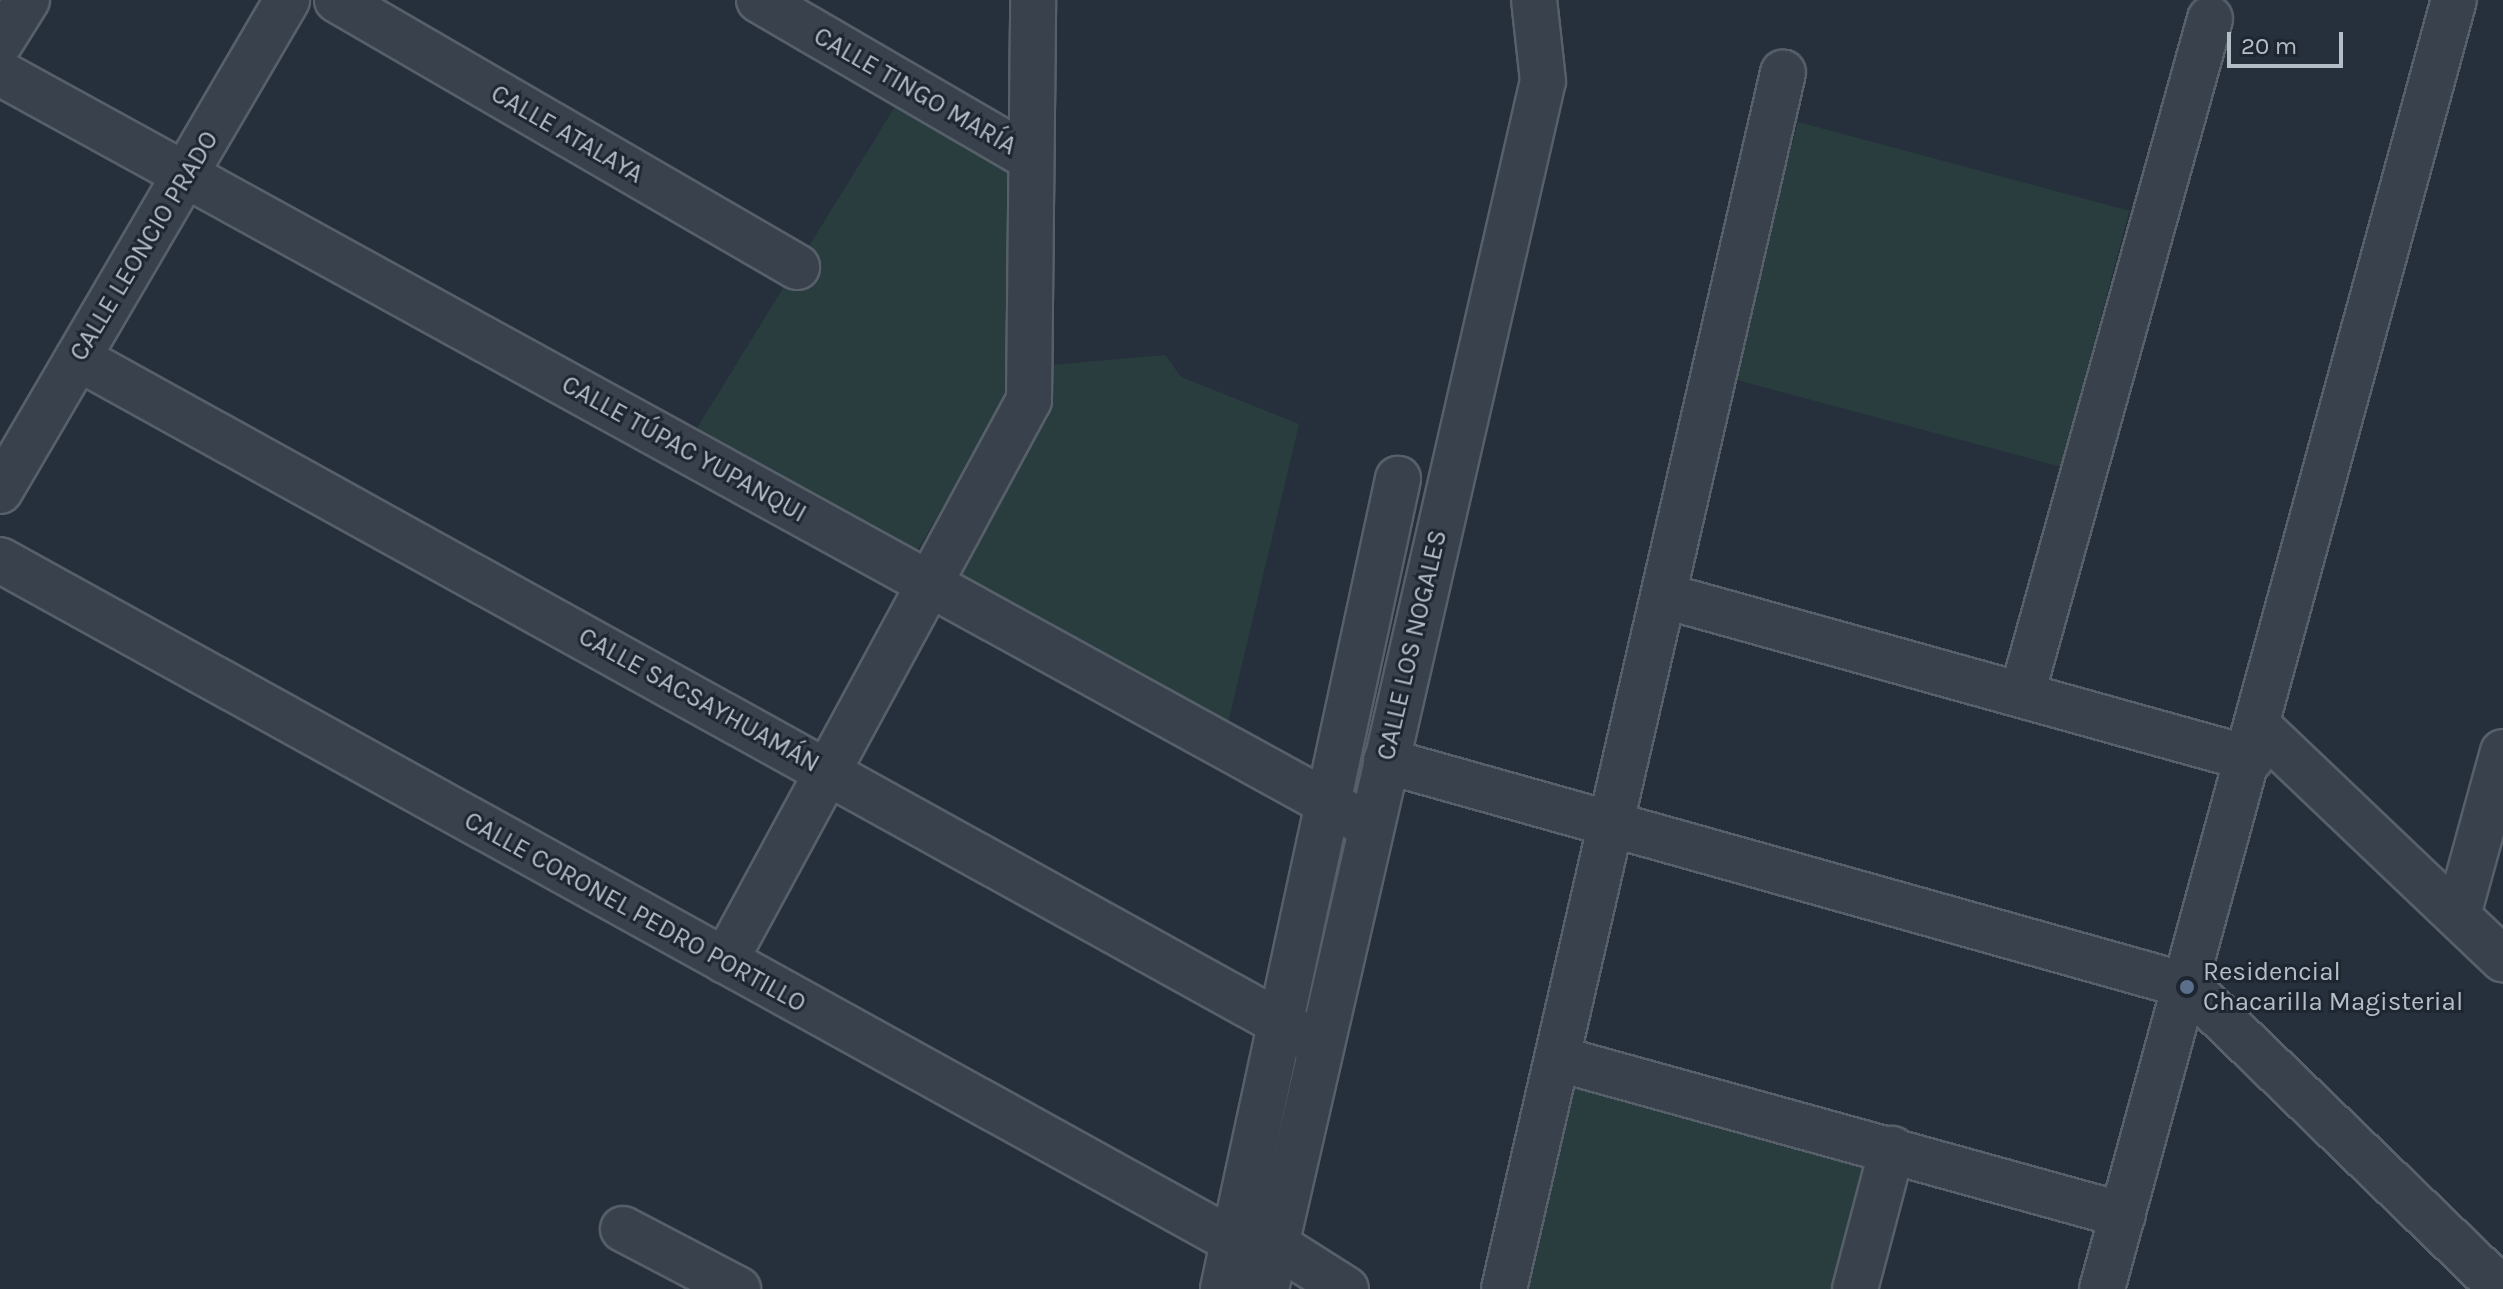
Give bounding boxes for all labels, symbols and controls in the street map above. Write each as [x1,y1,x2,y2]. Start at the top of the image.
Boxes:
scale bar [2231,16,2347,66]
street label: CALLE TINGO MARÍA [808,20,1022,162]
text: 20 m [2241,32,2297,60]
street label: CALLE ATALAYA [485,78,649,190]
street label: CALLE LEONCIO PRADO [63,125,225,367]
street label: CALLE TÚPAC YUPANQUI [556,369,812,529]
street label: CALLE LOS NOGALES [1370,527,1454,763]
street label: CALLE SACSAYHUAMÁN [573,621,825,779]
street label: CALLE CORONEL PEDRO PORTILLO [459,805,811,1019]
place label: Residencial Chacarilla Magisterial [2203,956,2463,1018]
marker: Residencial Chacarilla Magisterial [2178,978,2196,996]

